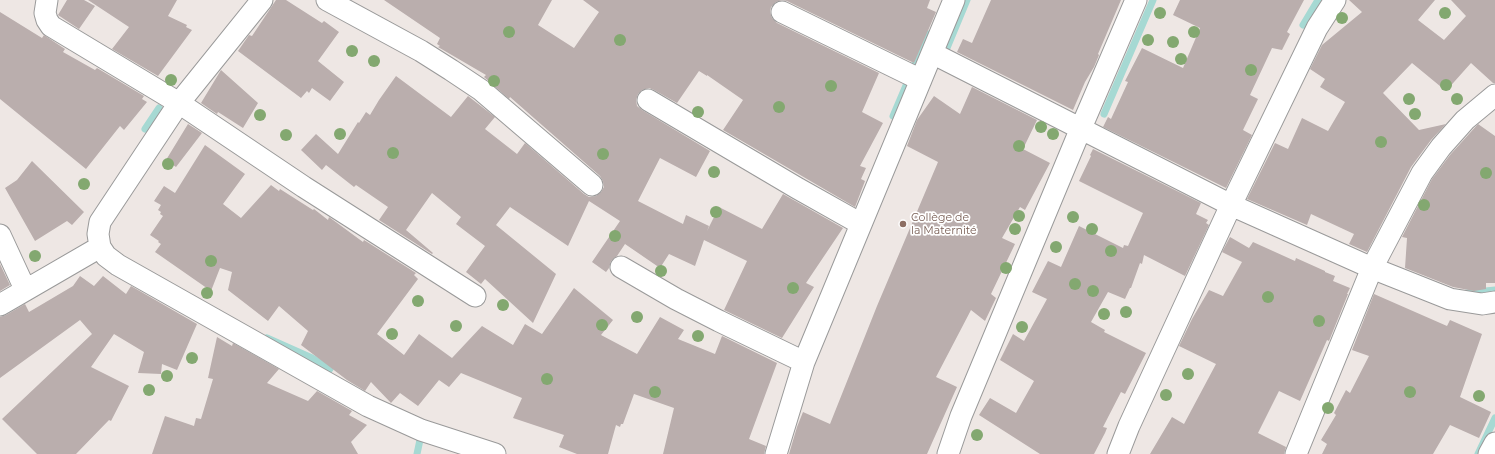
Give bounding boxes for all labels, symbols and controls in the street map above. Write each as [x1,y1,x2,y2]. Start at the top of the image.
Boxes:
place label: Collège de la Maternité [911,211,977,237]
marker: Collège de la Maternité [898,219,908,229]

